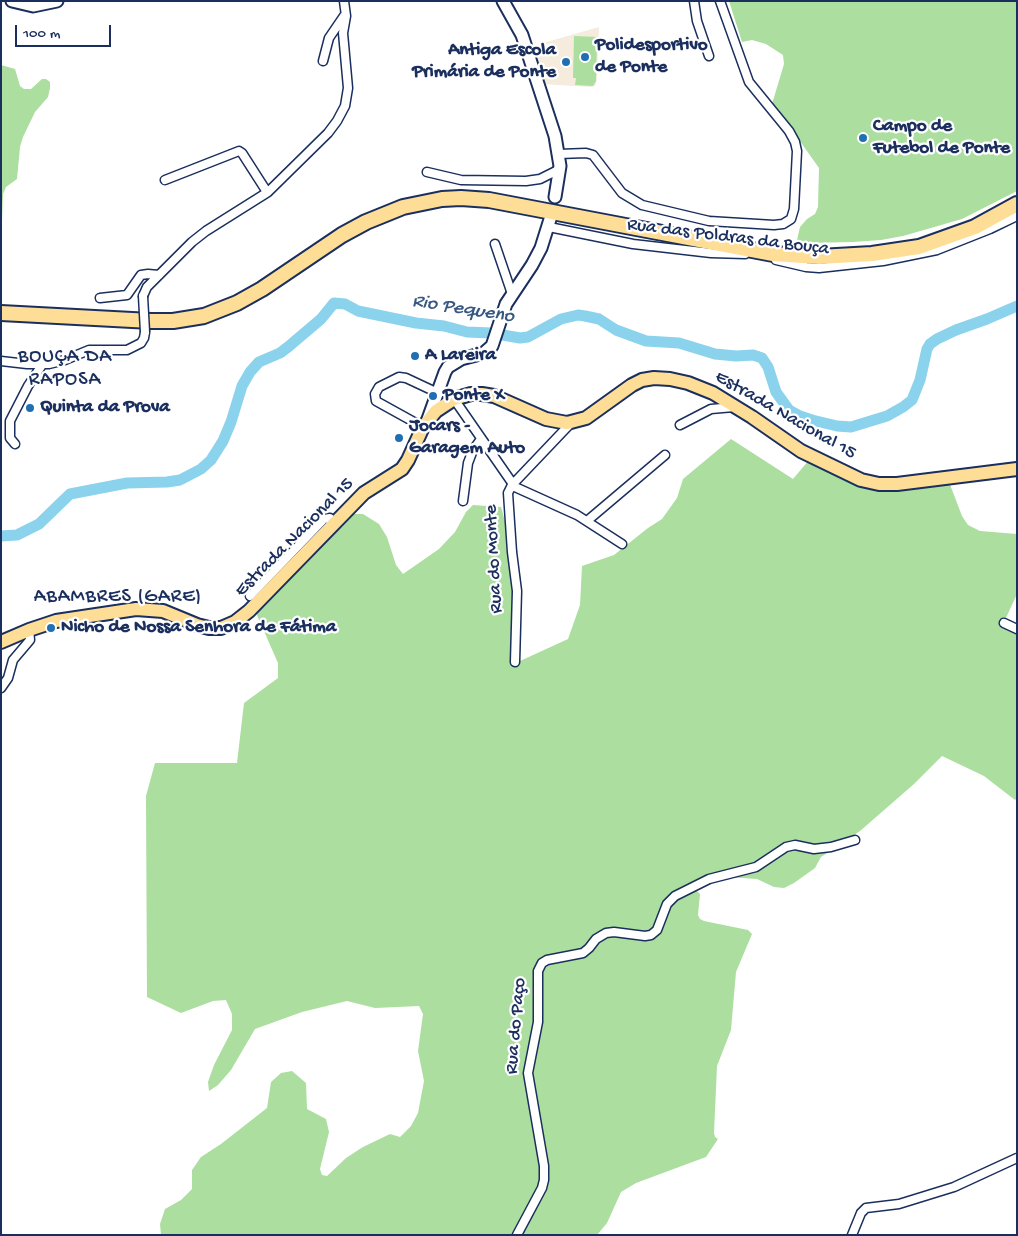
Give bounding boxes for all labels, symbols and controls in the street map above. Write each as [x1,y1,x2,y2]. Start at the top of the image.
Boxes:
scale bar [18,15,114,47]
text: 100 m [23,25,60,43]
place label: Polidesportivo de Ponte [595,35,708,79]
place label: Antiga Escola Primária de Ponte [412,40,556,84]
marker: Polidesportivo de Ponte [579,51,591,63]
marker: Antiga Escola Primária de Ponte [560,56,572,68]
place label: Campo de Futebol de Ponte [873,116,1010,160]
marker: Campo de Futebol de Ponte [857,132,869,144]
street label: Rua das Poldras da Bouça [626,214,830,262]
water label: Rio Pequeno [410,290,516,330]
place label: A Lareira [425,345,496,367]
district label: BOUÇA DA RAPOSA [17,346,113,393]
marker: A Lareira [409,350,421,362]
street label: Estrada Nacional 15 [710,366,860,466]
place label: Ponte X [443,385,504,407]
marker: Ponte X [427,390,439,402]
place label: Quinta da Prova [40,397,170,419]
marker: Quinta da Prova [24,402,36,414]
place label: Jocars - Garagem Auto [409,416,525,460]
marker: Jocars - Garagem Auto [393,432,405,444]
street label: Estrada Nacional 15 [231,474,359,602]
street label: Rua do Monte [481,504,509,614]
district label: ABAMBRES (GARE) [32,586,204,610]
place label: Nicho de Nossa Senhora de Fátima [61,617,336,639]
marker: Nicho de Nossa Senhora de Fátima [45,622,57,634]
street label: Rua do Paço [501,977,533,1075]

